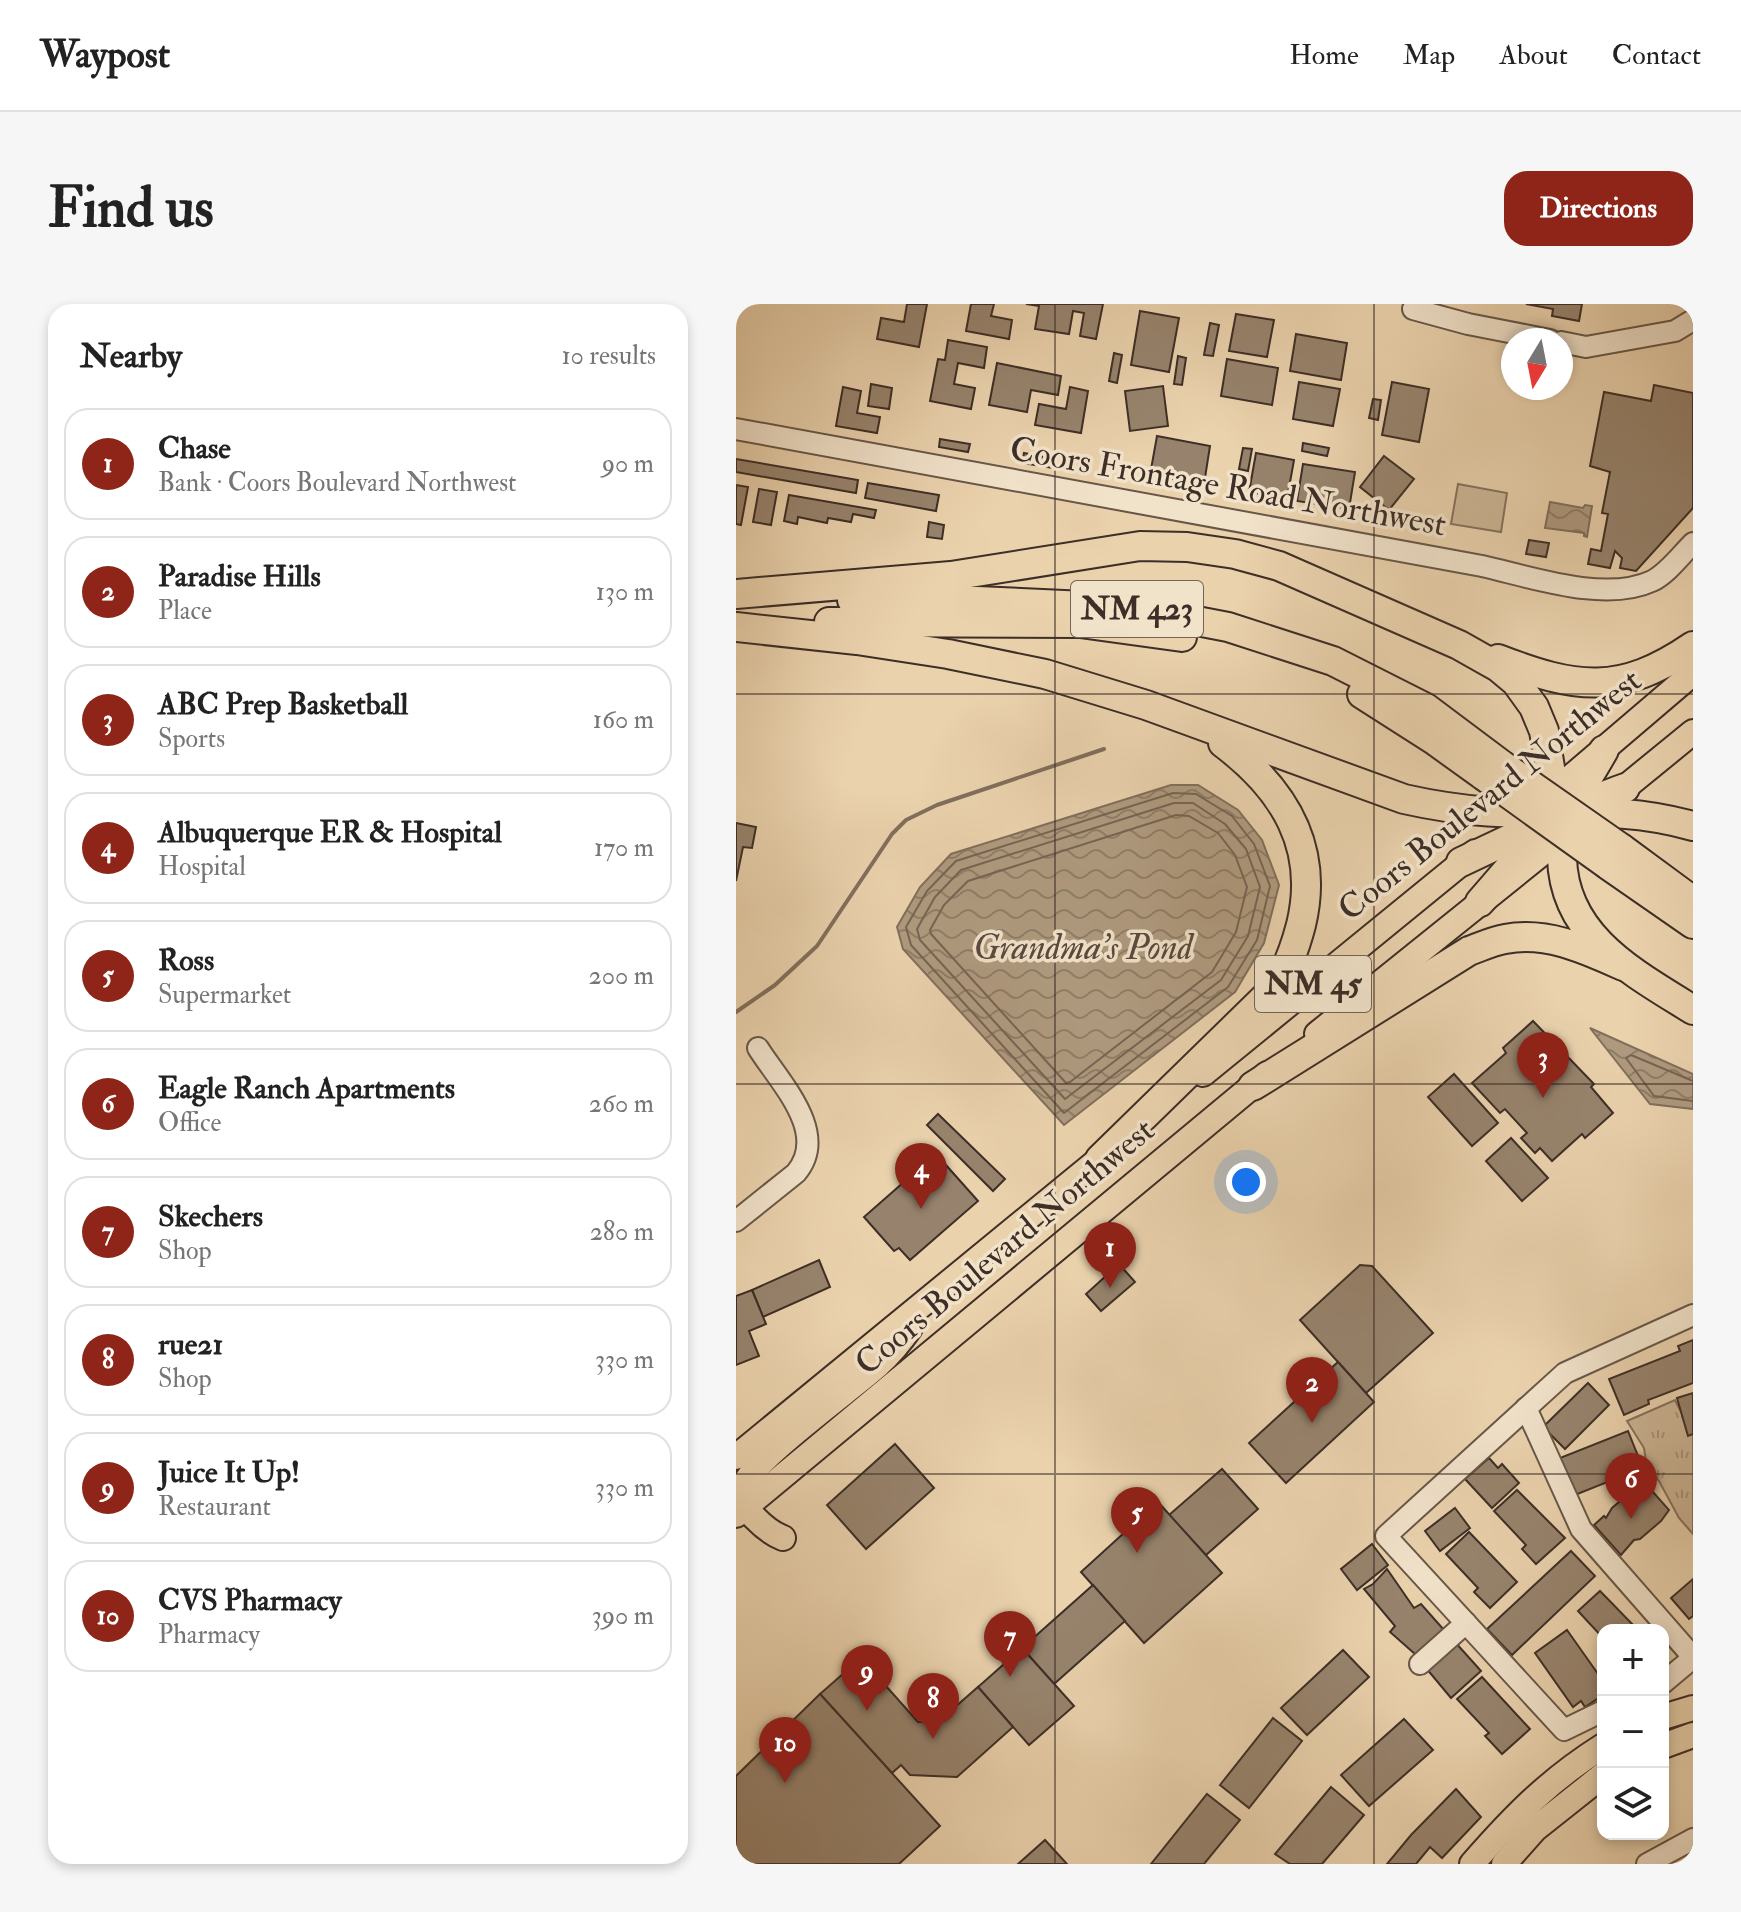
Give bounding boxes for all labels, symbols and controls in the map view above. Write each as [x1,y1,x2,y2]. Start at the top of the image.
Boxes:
text: Waypost [40,31,170,79]
text: Home [1289,38,1359,73]
text: Map [1403,38,1455,73]
text: About [1499,38,1568,73]
text: Contact [1612,38,1701,73]
button: Directions [1504,171,1693,246]
text: Find us [48,173,214,244]
north arrow [1501,328,1573,400]
text: Nearby [80,335,182,378]
text: 10 results [561,340,656,372]
street label: Coors Frontage Road Northwest [1007,427,1449,547]
text: Chase [158,430,231,467]
text: 1 [103,448,113,480]
text: 90 m [602,448,654,480]
text: Bank · Coors Boulevard Northwest [158,467,517,499]
text: Paradise Hills [158,558,321,595]
text: 2 [101,576,115,608]
text: 130 m [596,576,654,608]
road number: NM 423 [1071,581,1203,637]
text: Place [158,595,212,627]
street label: Coors Boulevard Northwest [1330,659,1650,931]
text: ABC Prep Basketball [158,686,408,723]
text: 3 [103,704,113,736]
text: 160 m [593,704,654,736]
text: Sports [158,723,225,755]
text: Albuquerque ER & Hospital [158,814,502,851]
text: 4 [101,832,115,864]
text: 170 m [594,832,654,864]
text: Hospital [158,851,246,883]
water label: Grandma's Pond [973,925,1195,970]
text: Ross [158,942,214,979]
road number: NM 45 [1255,956,1371,1012]
text: 5 [102,960,114,992]
text: 200 m [589,960,654,992]
text: Supermarket [158,979,291,1011]
pin: 3 [1517,1032,1569,1098]
text: Eagle Ranch Apartments [158,1070,455,1107]
text: 6 [101,1088,115,1120]
text: 260 m [589,1088,654,1120]
text: Office [158,1107,221,1139]
street label: Coors Boulevard Northwest [846,1109,1164,1385]
pin: 4 [895,1143,947,1209]
your location [1226,1162,1266,1202]
text: Skechers [158,1198,263,1235]
text: 7 [102,1216,114,1248]
text: 280 m [590,1216,654,1248]
pin: 1 [1084,1222,1136,1288]
text: Shop [158,1235,212,1267]
text: rue21 [158,1326,223,1363]
text: 8 [102,1344,114,1376]
text: 330 m [595,1344,654,1376]
pin: 2 [1286,1357,1338,1423]
text: Shop [158,1363,212,1395]
pin: 6 [1605,1453,1657,1519]
text: Juice It Up! [158,1454,300,1491]
text: 9 [101,1472,115,1504]
text: 330 m [595,1472,654,1504]
pin: 5 [1111,1487,1163,1553]
text: Restaurant [158,1491,271,1523]
text: CVS Pharmacy [158,1582,342,1619]
text: 10 [97,1600,119,1632]
text: 390 m [592,1600,654,1632]
pin: 7 [984,1611,1036,1677]
text: Pharmacy [158,1619,260,1651]
map controls [1597,1624,1669,1840]
button: + [1597,1624,1669,1696]
pin: 9 [841,1645,893,1711]
pin: 8 [907,1673,959,1739]
button: − [1597,1696,1669,1768]
pin: 10 [759,1717,811,1783]
button: layers [1597,1768,1669,1840]

